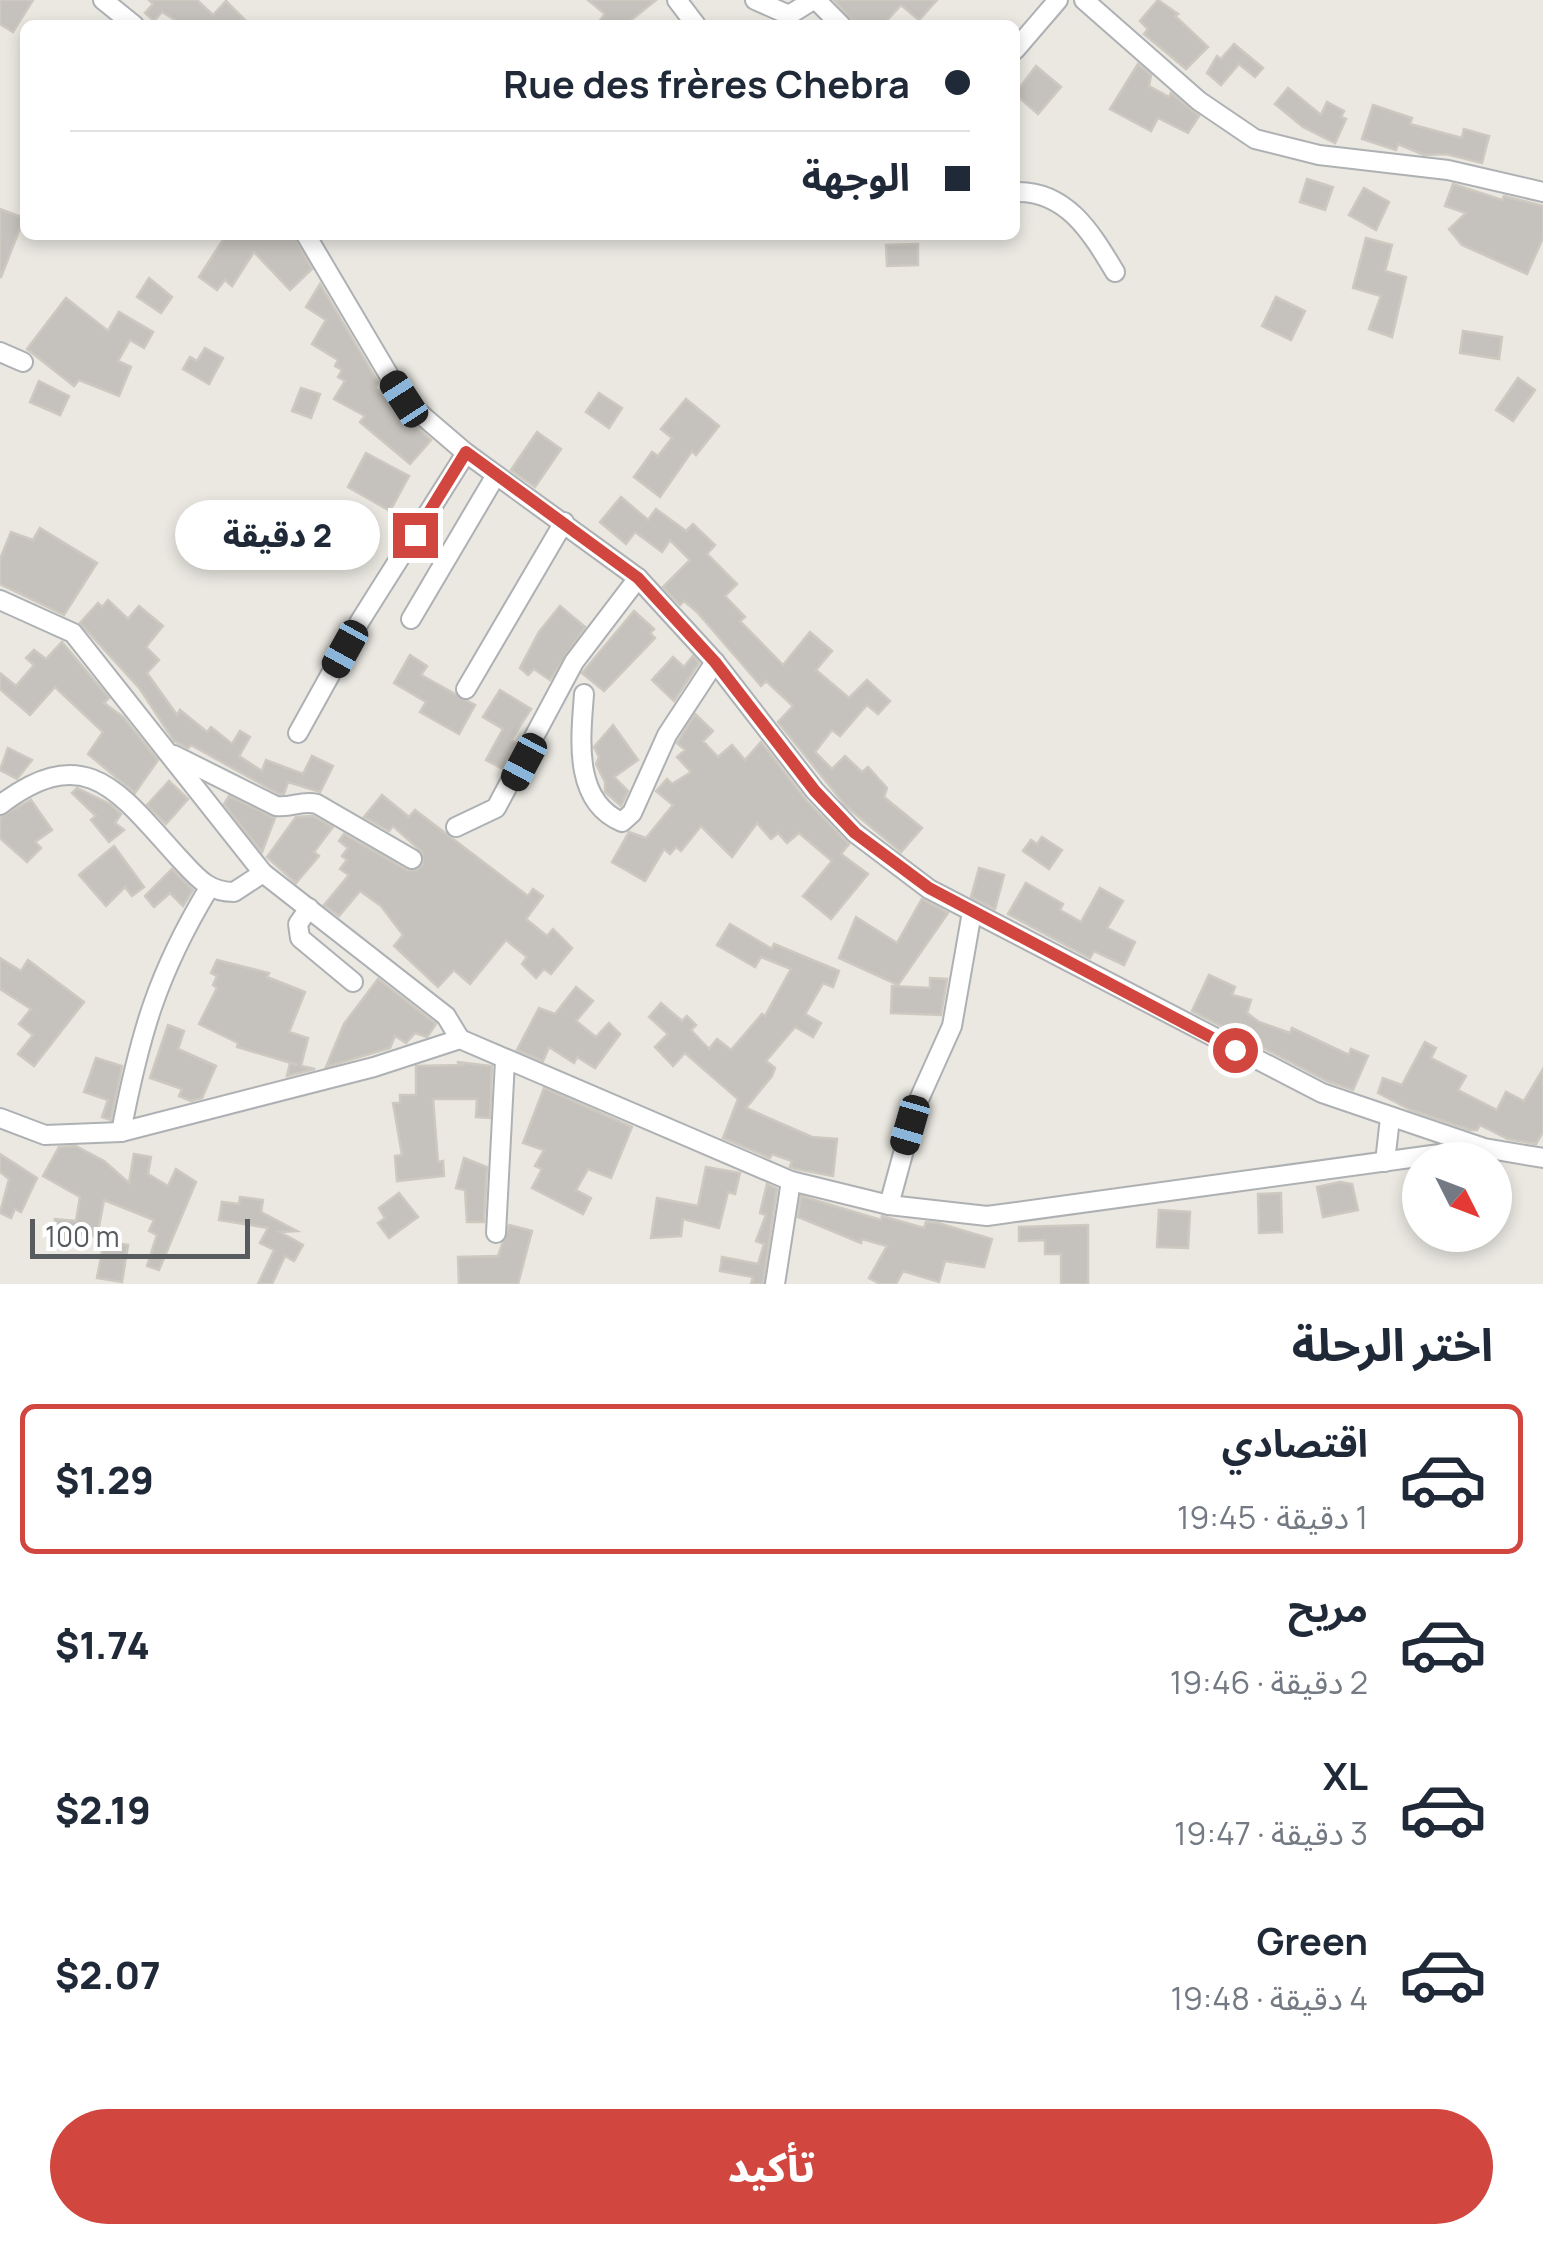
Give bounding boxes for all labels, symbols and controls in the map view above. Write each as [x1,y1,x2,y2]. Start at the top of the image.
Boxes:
text: Rue des frères Chebra [503,57,910,109]
text: الوجهة [802,150,910,202]
car [375,366,433,432]
callout: 2 دقيقة [175,500,380,570]
text: 2 دقيقة [223,513,332,557]
route end [393,513,438,558]
car [317,615,373,683]
car [497,728,551,796]
route start [1213,1028,1258,1073]
car [887,1092,933,1158]
north arrow [1402,1142,1512,1252]
map controls [1402,1142,1512,1252]
scale bar [30,1214,250,1258]
text: 100 m [45,1217,119,1255]
text: اختر الرحلة [1292,1313,1493,1375]
text: اقتصادي [1222,1416,1368,1468]
icon: car [1398,1434,1488,1524]
text: $1.29 [55,1453,154,1505]
text: 1 دقيقة · 19:45 [1177,1495,1368,1539]
text: مريح [1288,1581,1368,1633]
icon: car [1398,1599,1488,1689]
text: $1.74 [55,1618,150,1670]
text: 2 دقيقة · 19:46 [1170,1660,1368,1704]
text: XL [1323,1749,1368,1801]
icon: car [1398,1764,1488,1854]
text: $2.19 [55,1783,151,1835]
text: 3 دقيقة · 19:47 [1174,1811,1368,1855]
text: Green [1256,1914,1368,1966]
icon: car [1398,1929,1488,2019]
text: $2.07 [55,1948,161,2000]
text: 4 دقيقة · 19:48 [1170,1976,1368,2020]
button: تأكيد [50,2109,1493,2224]

